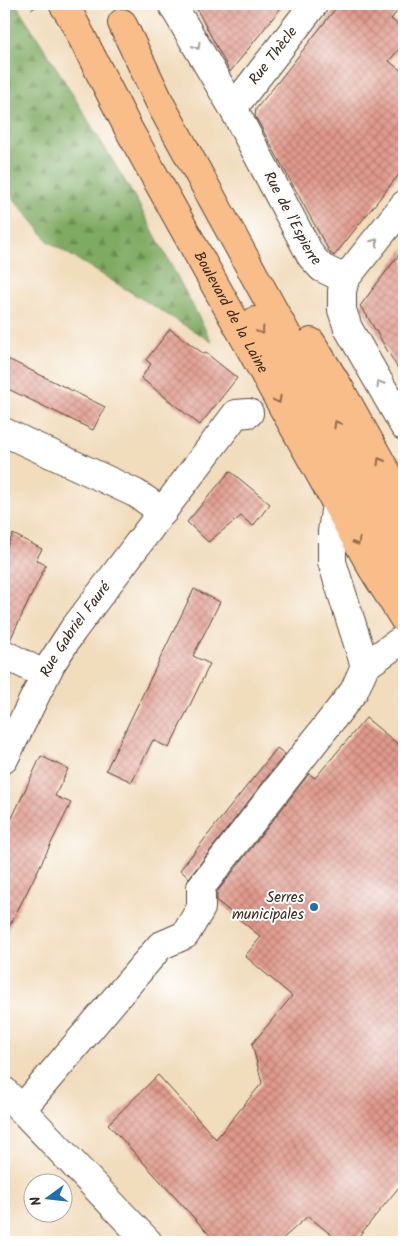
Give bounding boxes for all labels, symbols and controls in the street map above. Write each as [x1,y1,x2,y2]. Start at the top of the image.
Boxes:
street label: Rue Thècle [243,21,304,90]
one-way arrow [190,40,200,49]
street label: Rue de l'Espierre [257,167,327,272]
one-way arrow [369,239,377,248]
street label: Boulevard de la Laine [187,247,274,378]
one-way arrow [255,326,265,335]
one-way arrow [376,380,386,389]
one-way arrow [272,394,282,403]
one-way arrow [333,420,343,429]
one-way arrow [376,457,386,466]
one-way arrow [351,536,361,545]
street label: Rue Gabriel Fauré [34,576,118,682]
place label: Serres municipales [232,886,305,927]
marker: Serres municipales [308,901,320,913]
north arrow [22,1174,72,1224]
text: N [25,1194,48,1208]

